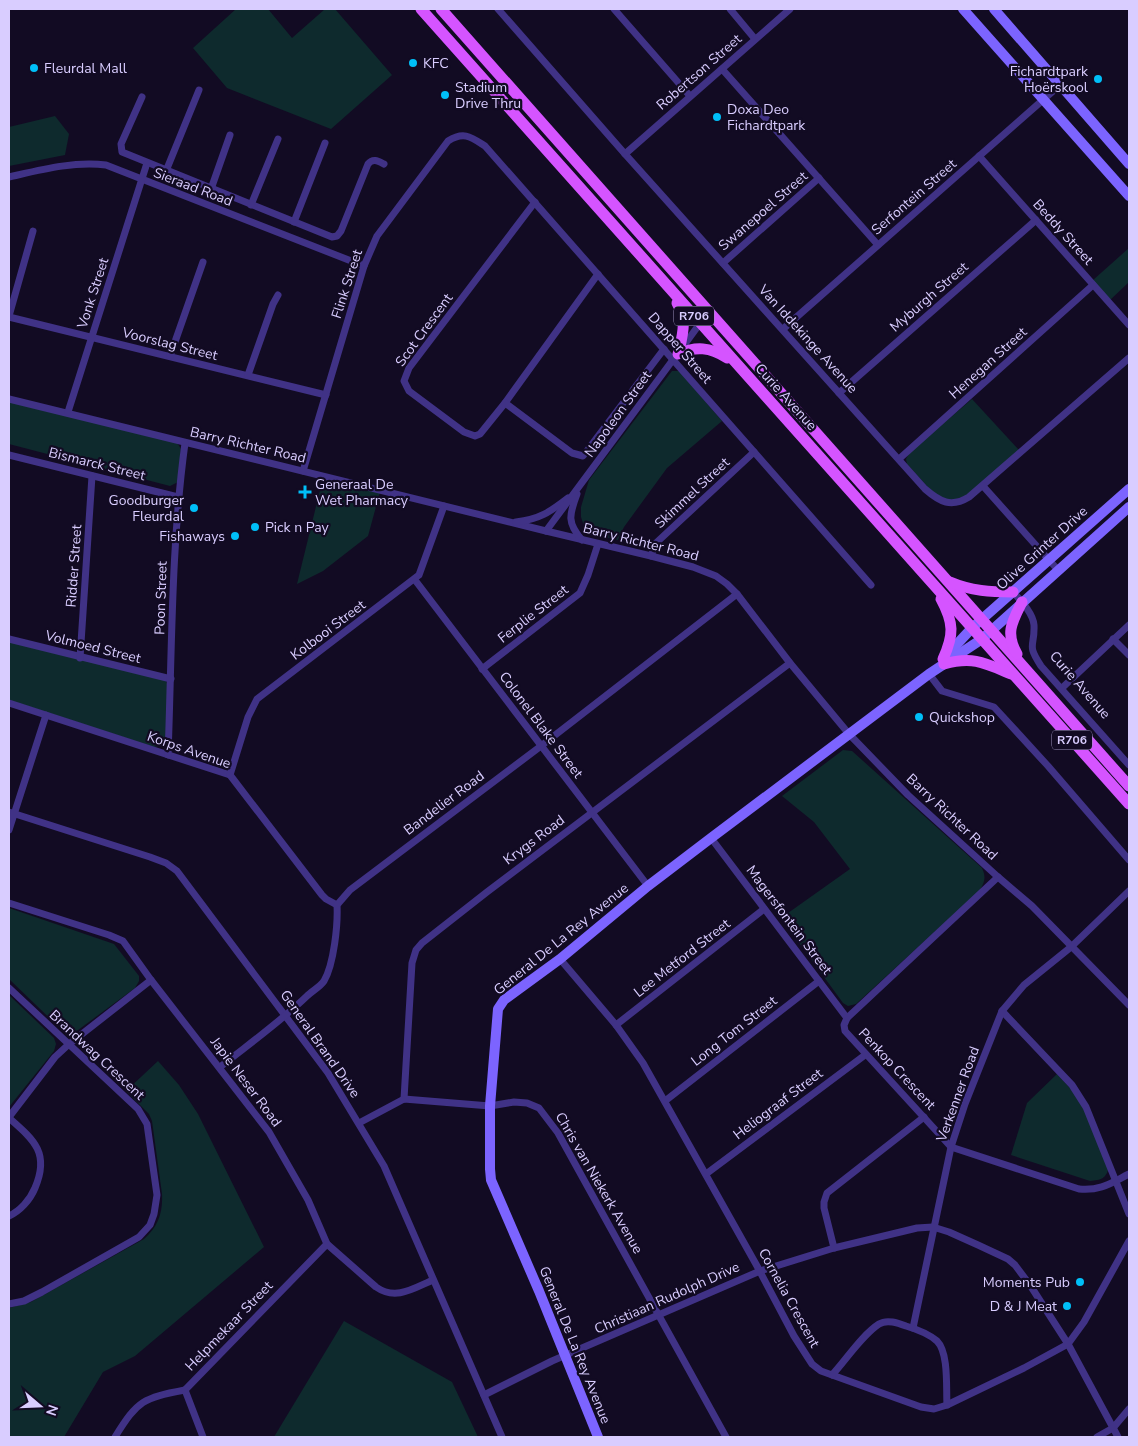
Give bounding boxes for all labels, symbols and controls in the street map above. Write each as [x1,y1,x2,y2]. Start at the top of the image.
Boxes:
street label: Robertson Street [652,30,746,114]
place label: KFC [423,54,449,73]
marker: KFC [407,57,419,69]
place label: Fleurdal Mall [44,59,128,78]
marker: Fleurdal Mall [28,62,40,74]
place label: Fichardtpark Hoërskool [1010,62,1089,97]
marker: Fichardtpark Hoërskool [1092,73,1104,85]
place label: Stadium Drive Thru [455,78,521,113]
marker: Stadium Drive Thru [439,89,451,101]
place label: Doxa Deo Fichardtpark [727,100,806,135]
marker: Doxa Deo Fichardtpark [711,111,723,123]
street label: Serfontein Street [867,155,961,239]
street label: Sieraad Road [151,163,235,211]
street label: Swanepoel Street [714,167,812,255]
street label: Beddy Street [1028,195,1098,269]
street label: Flink Street [327,247,367,321]
street label: Vonk Street [72,255,113,332]
street label: Myburgh Street [886,258,972,336]
street label: Van Iddekinge Avenue [753,280,862,397]
street label: Scot Crescent [391,289,457,371]
road number: R706 [674,306,714,326]
street label: Dapper Street [644,308,716,388]
street label: Voorslag Street [119,323,220,365]
street label: Henegan Street [945,323,1031,403]
street label: Curie Avenue [751,359,821,435]
street label: Napoleon Street [580,367,656,461]
street label: Barry Richter Road [188,422,308,468]
street label: Bismarck Street [47,443,147,485]
street label: Skimmel Street [650,453,734,533]
place label: Generaal De Wet Pharmacy [315,475,409,510]
marker: Generaal De Wet Pharmacy [299,486,311,498]
place label: Goodburger Fleurdal [109,491,185,526]
marker: Goodburger Fleurdal [188,502,200,514]
street label: Olive Grinter Drive [992,502,1092,594]
place label: Pick n Pay [265,518,330,537]
street label: Barry Richter Road [581,518,701,566]
marker: Pick n Pay [249,521,261,533]
street label: Ridder Street [62,524,86,608]
place label: Fishaways [159,527,225,546]
marker: Fishaways [229,530,241,542]
street label: Poon Street [150,561,172,635]
street label: Ferplie Street [494,580,572,648]
street label: Kolbooi Street [287,595,369,664]
street label: Volmoed Street [42,626,143,668]
street label: Curie Avenue [1045,647,1115,723]
street label: Colonel Blake Street [495,668,587,782]
place label: Quickshop [929,708,995,727]
marker: Quickshop [913,711,925,723]
street label: Korps Avenue [145,727,233,773]
road number: R706 [1052,730,1092,750]
street label: Bandelier Road [400,766,488,840]
street label: Barry Richter Road [902,770,1002,864]
street label: Krygs Road [499,811,569,869]
street label: Magersfontein Street [742,861,836,979]
street label: General De La Rey Avenue [490,879,632,999]
street label: Lee Metford Street [630,914,734,1002]
street label: General Brand Drive [276,986,364,1102]
street label: Long Tom Street [687,991,781,1071]
street label: Brandwag Crescent [45,1006,149,1104]
street label: Penkop Crescent [854,1024,940,1114]
street label: Japie Neser Road [205,1033,286,1131]
street label: Verkenner Road [932,1044,984,1145]
street label: Heliograaf Street [729,1064,827,1144]
street label: Chris van Niekerk Avenue [551,1109,647,1257]
street label: Cornelia Crescent [754,1245,824,1351]
street label: Christiaan Rudolph Drive [591,1257,743,1339]
street label: General De La Rey Avenue [535,1263,615,1427]
place label: Moments Pub [983,1273,1070,1292]
marker: Moments Pub [1074,1276,1086,1288]
street label: Helpmekaar Street [181,1277,277,1375]
place label: D & J Meat [990,1297,1057,1316]
marker: D & J Meat [1061,1300,1073,1312]
north arrow [15,1381,65,1431]
text: N [41,1402,63,1418]

